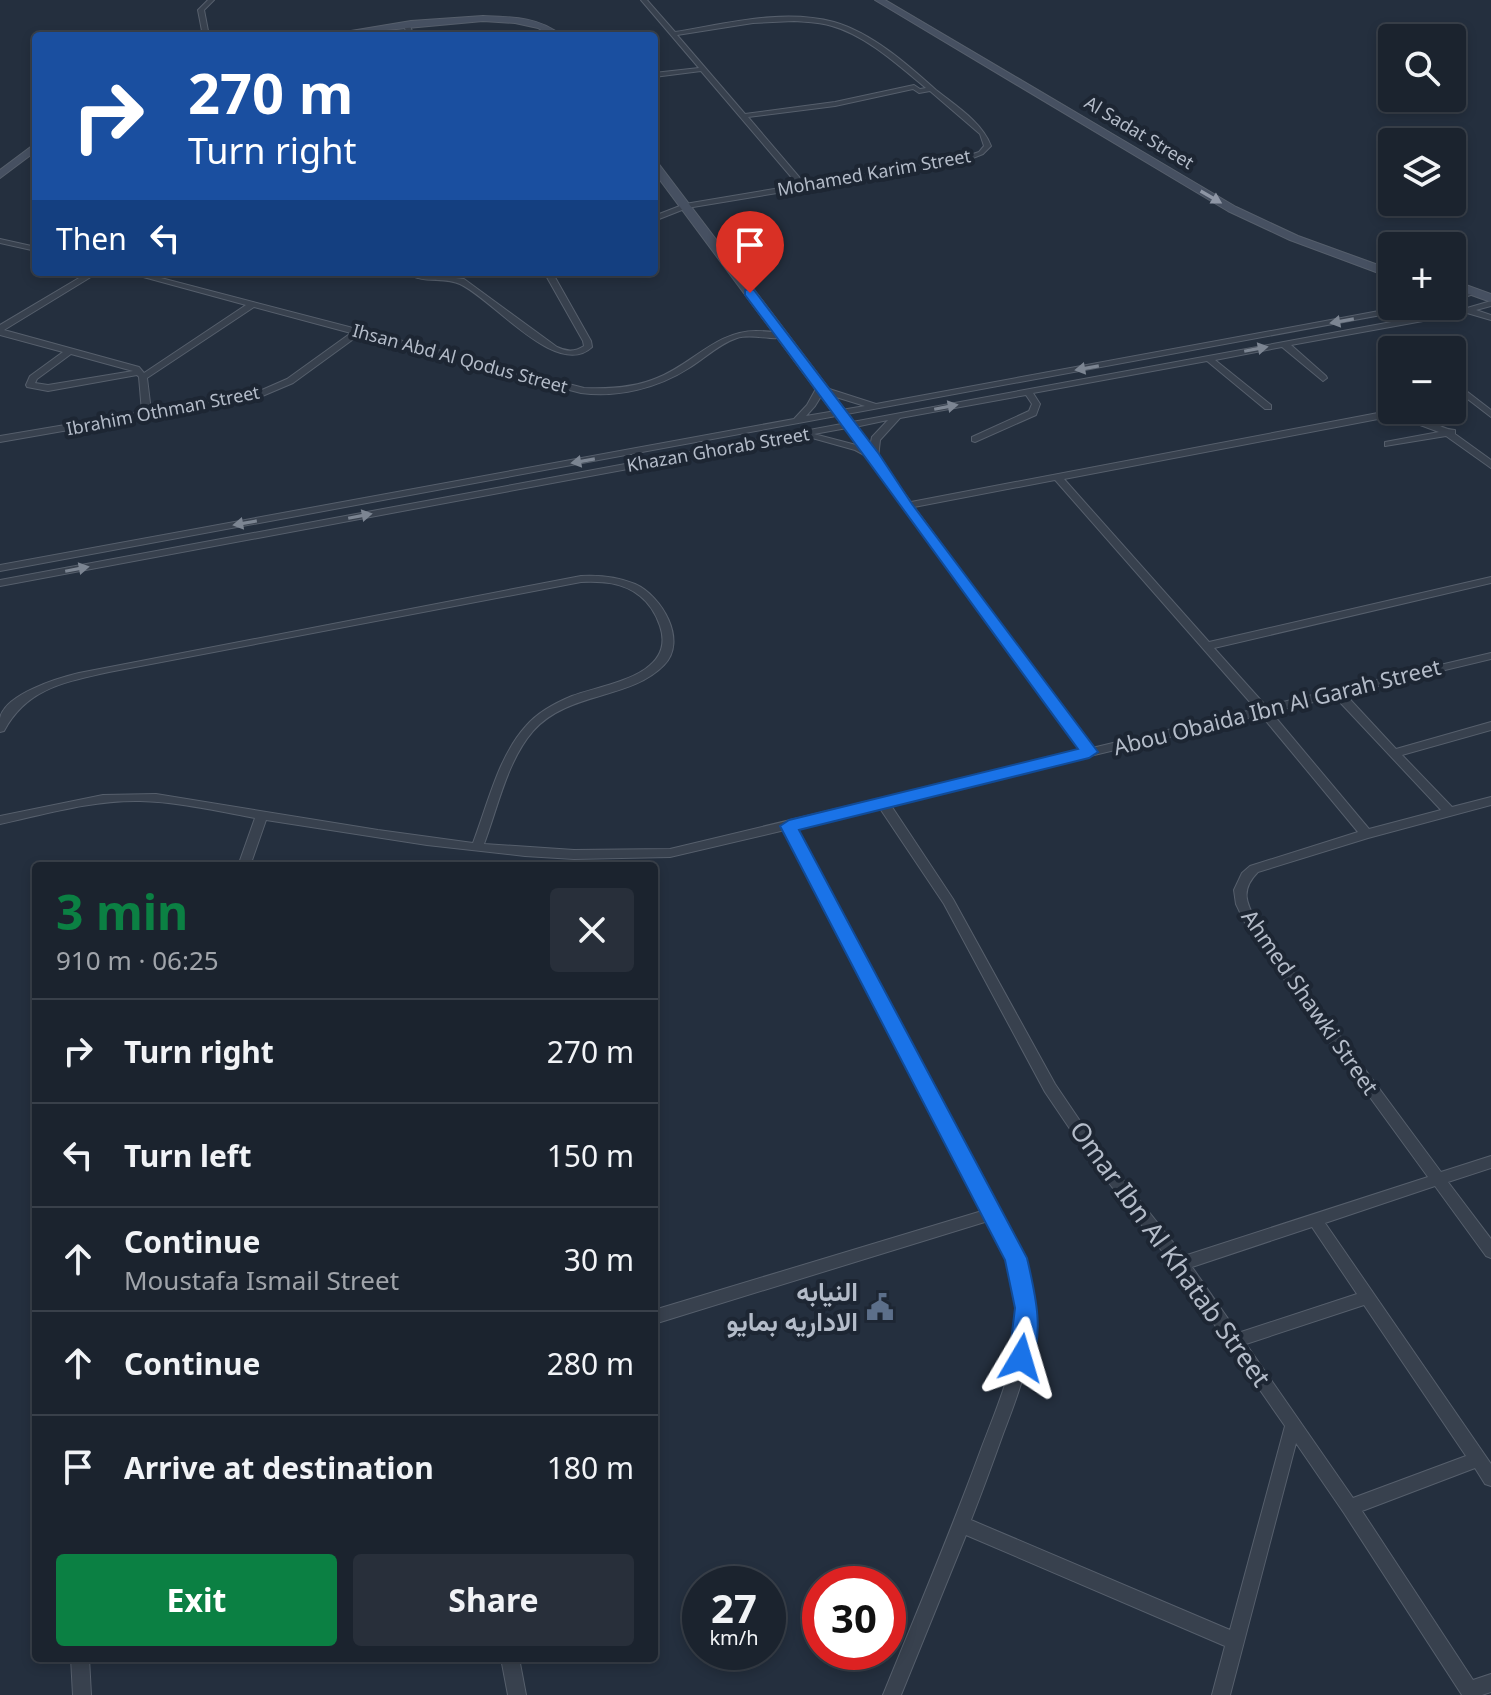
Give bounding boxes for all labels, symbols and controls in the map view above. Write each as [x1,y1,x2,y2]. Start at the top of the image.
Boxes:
map controls [1378,24,1466,424]
button: search [1378,24,1466,112]
text: 270 m [188,54,353,130]
icon: right [56,64,160,168]
street label: Al Sadat Street [1080,90,1199,174]
text: Turn right [188,126,356,175]
button: layers [1378,128,1466,216]
street label: Mohamed Karim Street [775,143,973,201]
one-way arrow [1200,190,1222,204]
pin [716,211,784,293]
icon: left [143,216,187,260]
text: Then [56,218,127,259]
icon: arrive [728,223,772,267]
button: + [1378,232,1466,320]
one-way arrow [1330,316,1355,328]
street label: Ihsan Abd Al Qodus Street [350,318,571,398]
button: − [1378,336,1466,424]
one-way arrow [1244,343,1269,355]
one-way arrow [1074,363,1099,375]
street label: Ibrahim Othman Street [64,379,262,441]
one-way arrow [933,401,958,413]
street label: Khazan Ghorab Street [625,421,812,477]
one-way arrow [570,455,595,468]
one-way arrow [348,510,373,522]
one-way arrow [232,517,257,530]
one-way arrow [64,563,89,575]
street label: Abou Obaida Ibn Al Garah Street [1110,651,1444,761]
text: 3 min [56,879,188,944]
button: close [550,888,634,972]
street label: Ahmed Shawki Street [1236,903,1386,1100]
text: 910 m · 06:25 [56,942,219,978]
icon: right [56,1029,100,1073]
text: Turn right [124,1031,274,1072]
text: 270 m [547,1031,634,1072]
street label: Omar Ibn Al Khatab Street [1062,1113,1280,1394]
icon: left [56,1133,100,1177]
text: Turn left [124,1135,252,1176]
text: 150 m [547,1135,634,1176]
text: Continue [124,1221,260,1262]
icon: ahead [56,1237,100,1281]
text: 30 m [564,1239,634,1280]
text: Moustafa Ismail Street [124,1262,399,1298]
place label: النيابه الاداريه بمايو [726,1273,858,1339]
public building icon: النيابه الاداريه بمايو [865,1292,895,1322]
position arrow [979,1316,1063,1400]
icon: ahead [56,1341,100,1385]
text: Continue [124,1343,260,1384]
text: 280 m [547,1343,634,1384]
icon: arrive [56,1445,100,1489]
text: Arrive at destination [124,1447,434,1488]
text: 180 m [547,1447,634,1488]
button: Exit [56,1554,337,1646]
button: Share [353,1554,634,1646]
speed limit sign: 30 [802,1566,906,1670]
text: 27 [711,1580,757,1635]
text: km/h [709,1624,759,1651]

